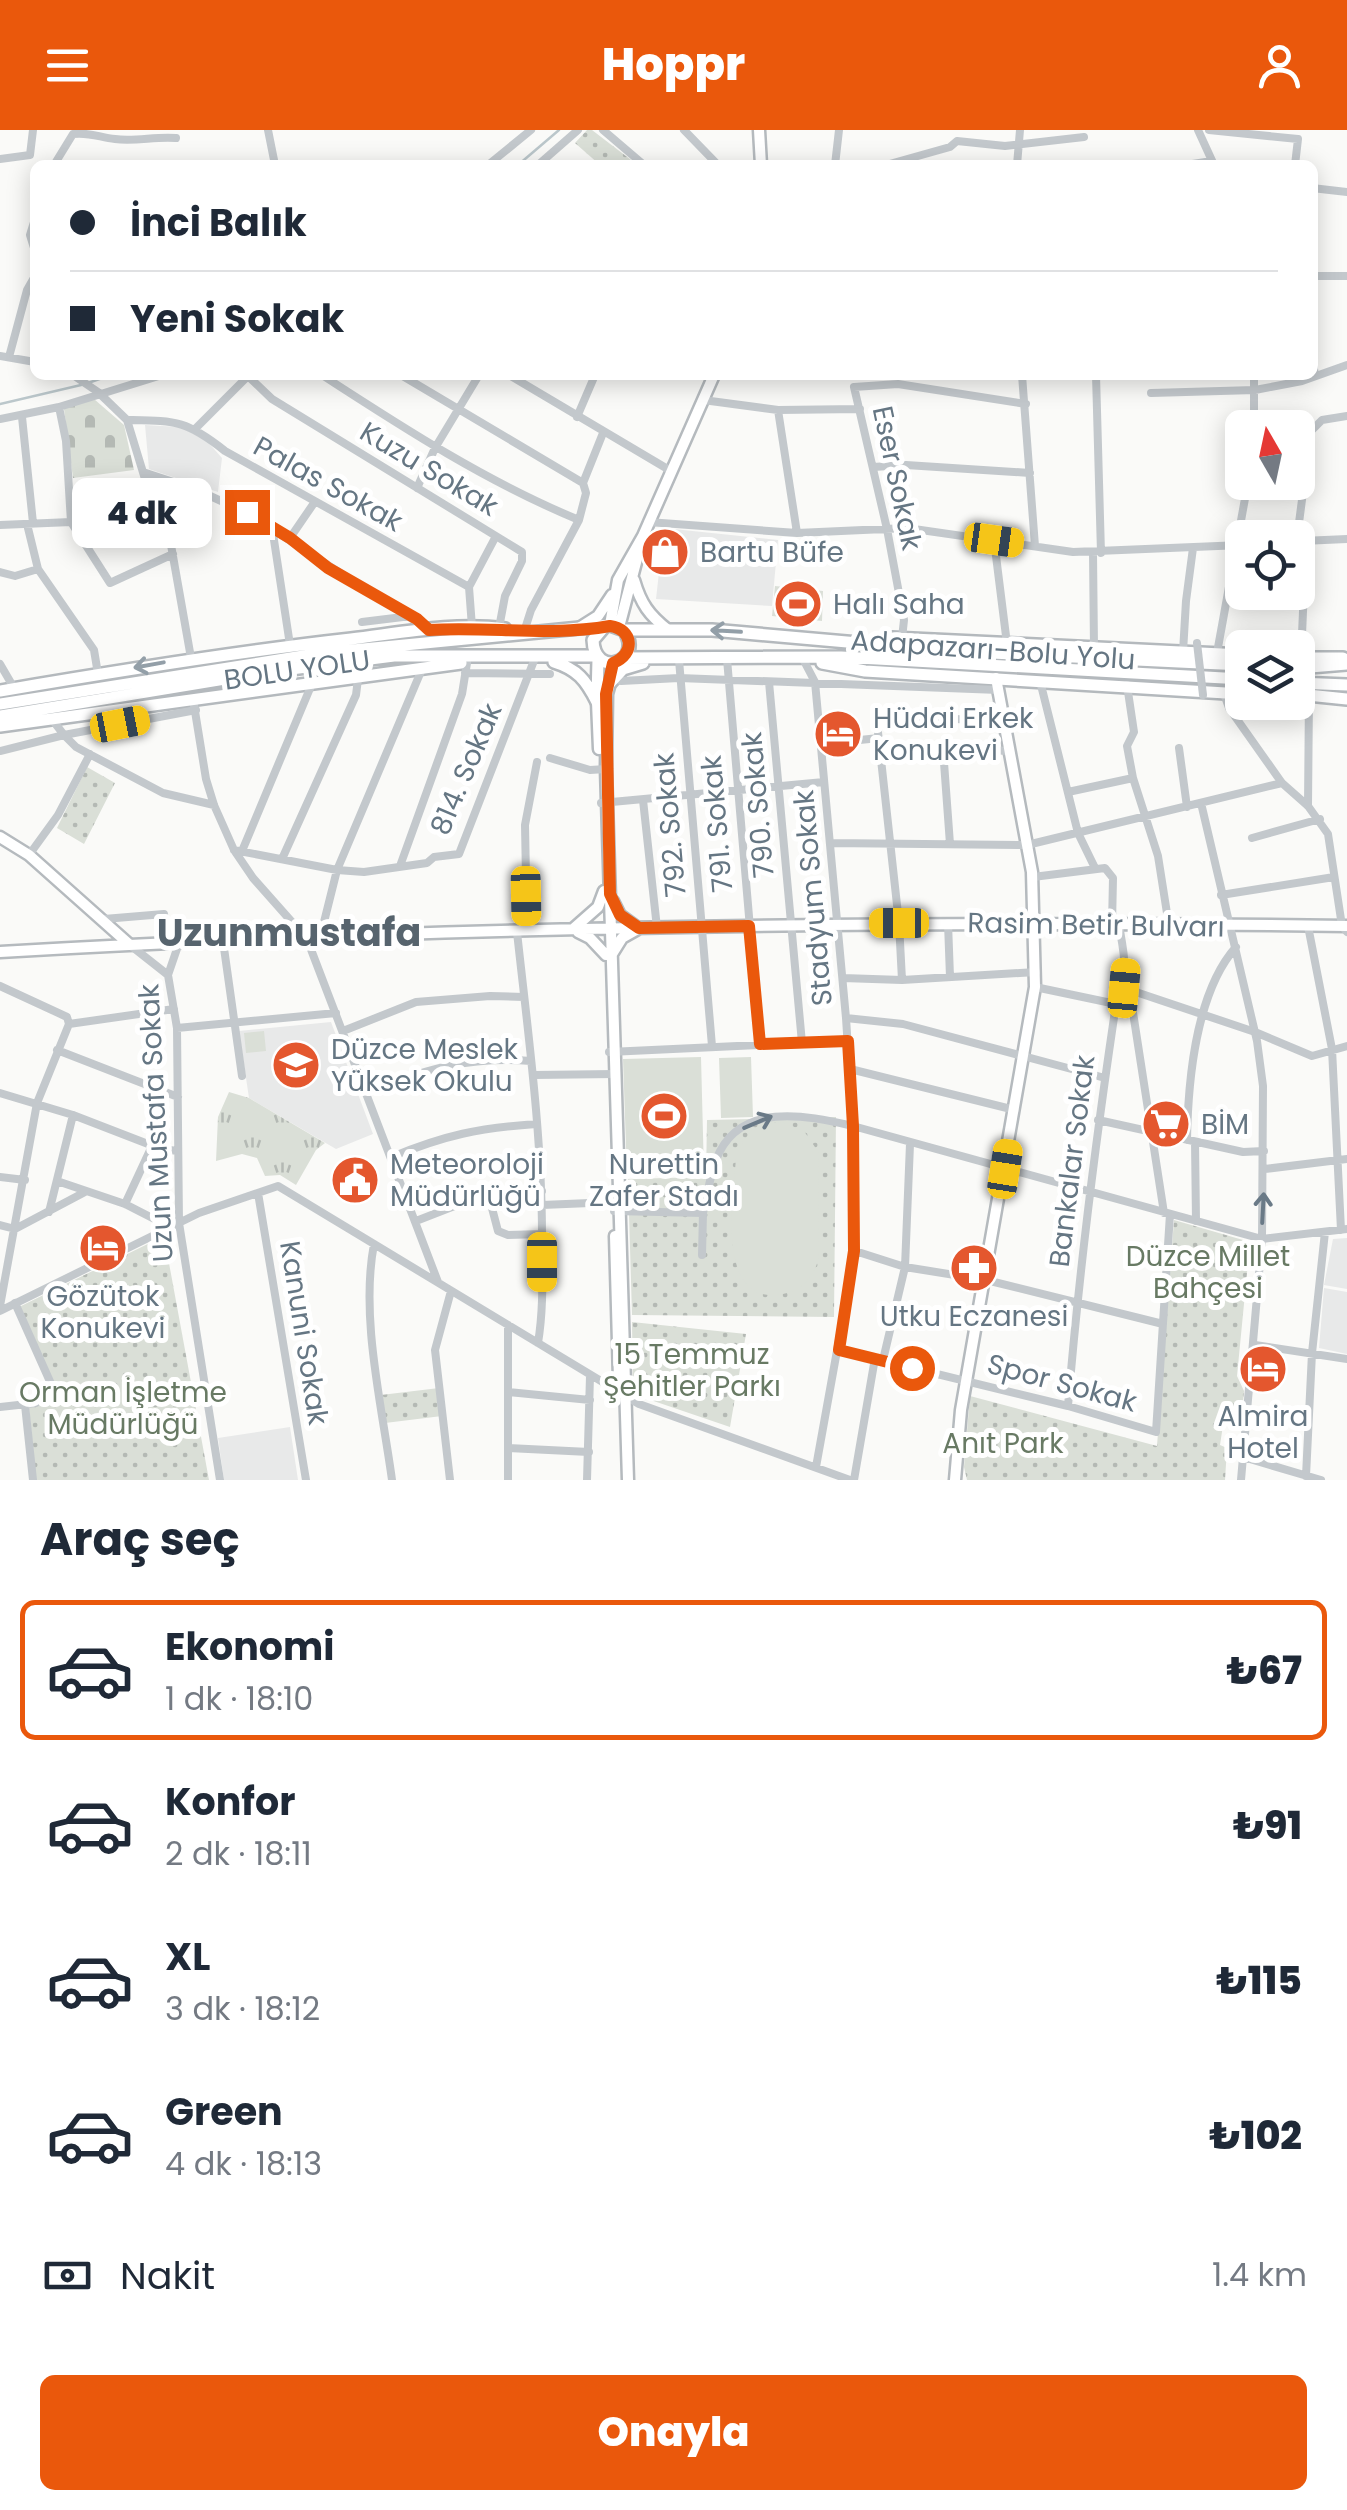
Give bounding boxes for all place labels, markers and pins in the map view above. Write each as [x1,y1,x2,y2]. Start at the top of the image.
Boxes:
shop icon: Bartu Büfe [639,526,691,578]
place label: Bartu Büfe [700,533,844,572]
sports icon: Halı Saha [772,578,824,630]
place label: Halı Saha [833,585,965,624]
place label: Hüdai Erkek Konukevi [873,699,1034,770]
hotel icon: Hüdai Erkek Konukevi [812,708,864,760]
place label: Düzce Meslek Yüksek Okulu [331,1030,519,1101]
school or university icon: Düzce Meslek Yüksek Okulu [270,1039,322,1091]
sports icon: Nurettin Zafer Stadı [638,1090,690,1142]
supermarket icon: BİM [1140,1098,1192,1150]
place label: BİM [1201,1105,1249,1144]
place label: Meteoroloji Müdürlüğü [390,1145,544,1216]
place label: Nurettin Zafer Stadı [589,1145,739,1216]
public building icon: Meteoroloji Müdürlüğü [329,1154,381,1206]
hotel icon: Gözütok Konukevi [77,1222,129,1274]
pharmacy icon: Utku Eczanesi [948,1242,1000,1294]
place label: Gözütok Konukevi [41,1277,165,1348]
place label: Utku Eczanesi [880,1297,1068,1336]
hotel icon: Almira Hotel [1237,1343,1289,1395]
place label: Almira Hotel [1218,1397,1308,1468]

